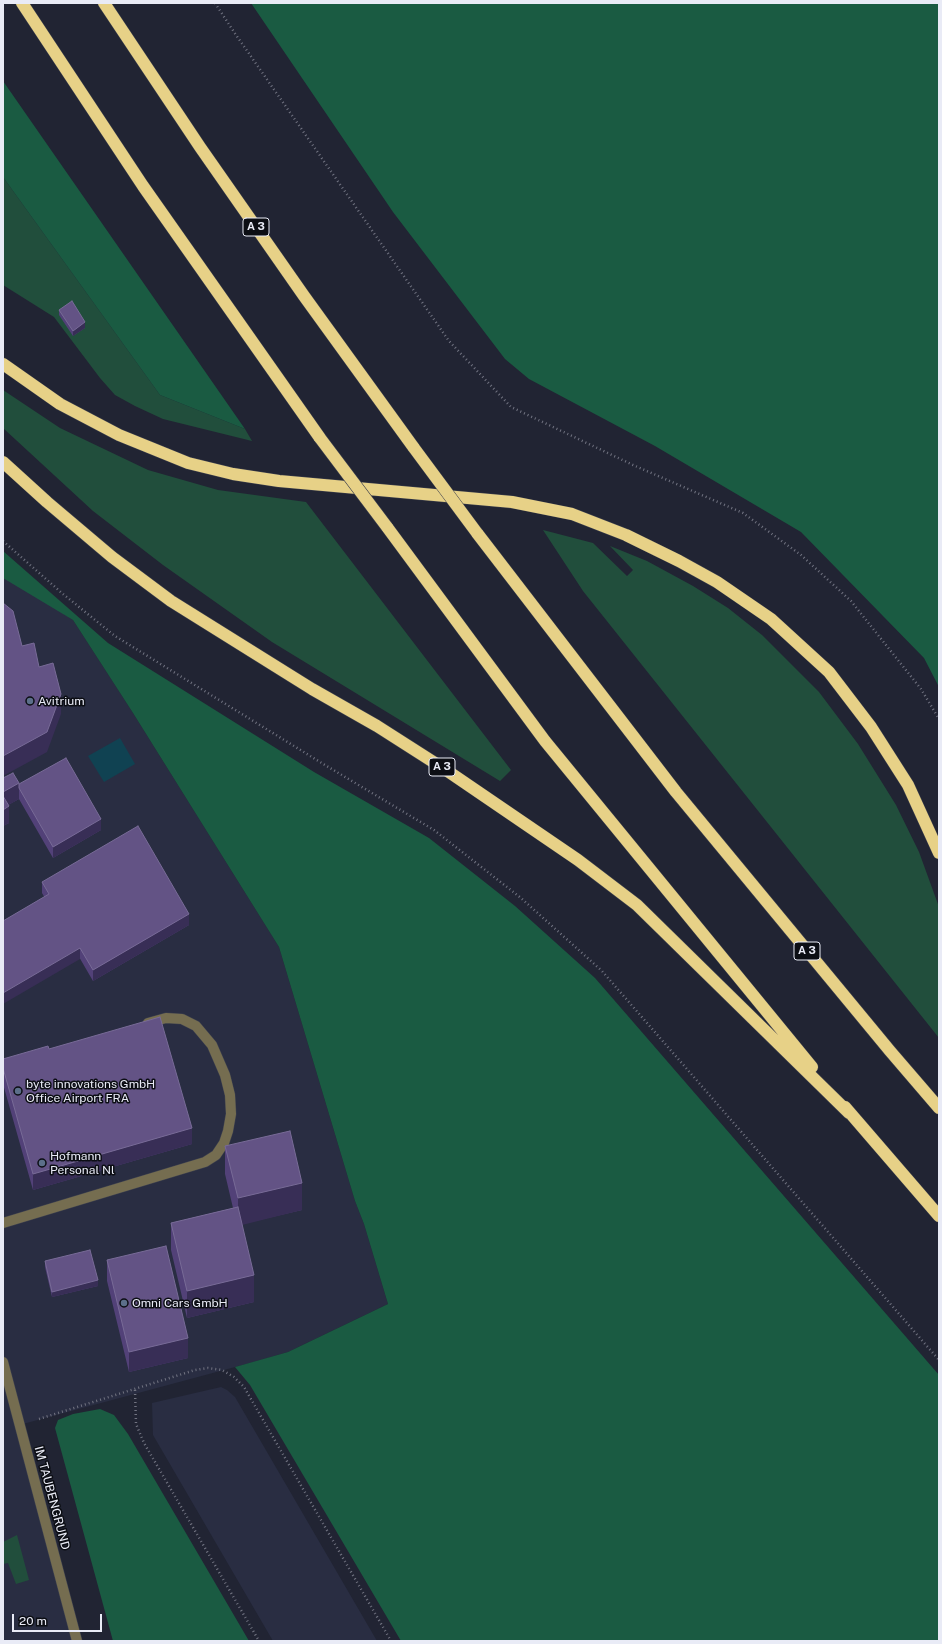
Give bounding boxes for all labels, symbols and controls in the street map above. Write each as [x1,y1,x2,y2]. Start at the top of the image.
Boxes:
road number: A 3 [243,218,269,236]
place label: Avitrium [38,694,85,708]
marker: Avitrium [25,696,35,706]
road number: A 3 [429,758,455,776]
road number: A 3 [794,942,820,960]
place label: byte innovations GmbH Office Airport FRA [26,1077,155,1105]
marker: byte innovations GmbH Office Airport FRA [13,1086,23,1096]
place label: Hofmann Personal Nl [50,1149,115,1177]
marker: Hofmann Personal Nl [37,1158,47,1168]
place label: Omni Cars GmbH [132,1296,228,1310]
marker: Omni Cars GmbH [119,1298,129,1308]
street label: IM TAUBENGRUND [31,1445,73,1551]
scale bar [14,1606,104,1632]
text: 20 m [19,1614,47,1628]

